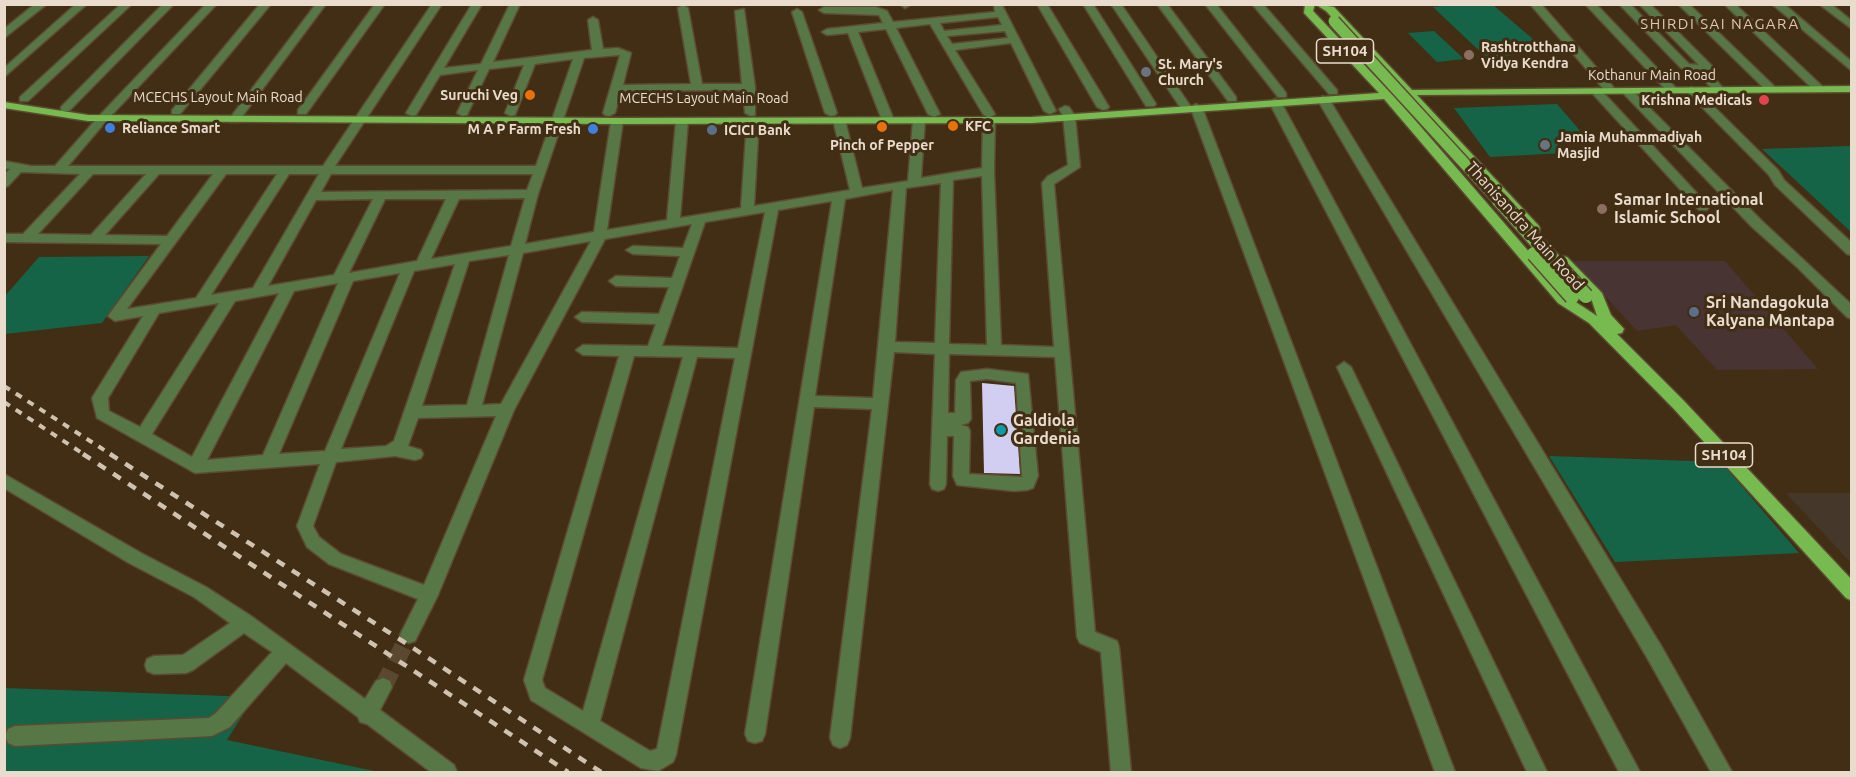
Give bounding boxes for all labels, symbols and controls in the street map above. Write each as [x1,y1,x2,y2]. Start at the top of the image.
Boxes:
district label: SHIRDI SAI NAGARA [1640,15,1800,33]
road number: SH104 [1316,39,1374,63]
place label: Rashtrotthana Vidya Kendra [1481,39,1576,72]
marker: Rashtrotthana Vidya Kendra [1462,48,1476,62]
place label: St. Mary's Church [1158,56,1223,88]
marker: St. Mary's Church [1139,65,1153,79]
street label: Kothanur Main Road [1588,67,1716,83]
place label: Suruchi Veg [440,87,518,103]
marker: Suruchi Veg [523,88,537,102]
street label: MCECHS Layout Main Road [133,89,303,105]
street label: MCECHS Layout Main Road [619,90,789,106]
place label: Krishna Medicals [1641,92,1752,108]
marker: Krishna Medicals [1757,93,1771,107]
place label: KFC [965,118,991,134]
marker: KFC [946,119,960,133]
place label: Reliance Smart [122,120,220,136]
marker: Pinch of Pepper [875,120,889,134]
marker: Reliance Smart [103,121,117,135]
place label: M A P Farm Fresh [468,121,581,137]
marker: M A P Farm Fresh [586,122,600,136]
place label: ICICI Bank [724,122,791,138]
marker: ICICI Bank [705,123,719,137]
place label: Jamia Muhammadiyah Masjid [1557,129,1702,162]
place label: Pinch of Pepper [830,137,934,153]
marker: Jamia Muhammadiyah Masjid [1538,138,1552,152]
street label: Thanisandra Main Road [1462,158,1588,294]
place label: Samar International Islamic School [1614,190,1763,228]
marker: Samar International Islamic School [1595,202,1609,216]
place label: Sri Nandagokula Kalyana Mantapa [1706,293,1835,331]
marker: Sri Nandagokula Kalyana Mantapa [1687,305,1701,319]
place label: Galdiola Gardenia [1013,411,1081,449]
marker: Galdiola Gardenia [994,423,1008,437]
road number: SH104 [1696,443,1752,467]

